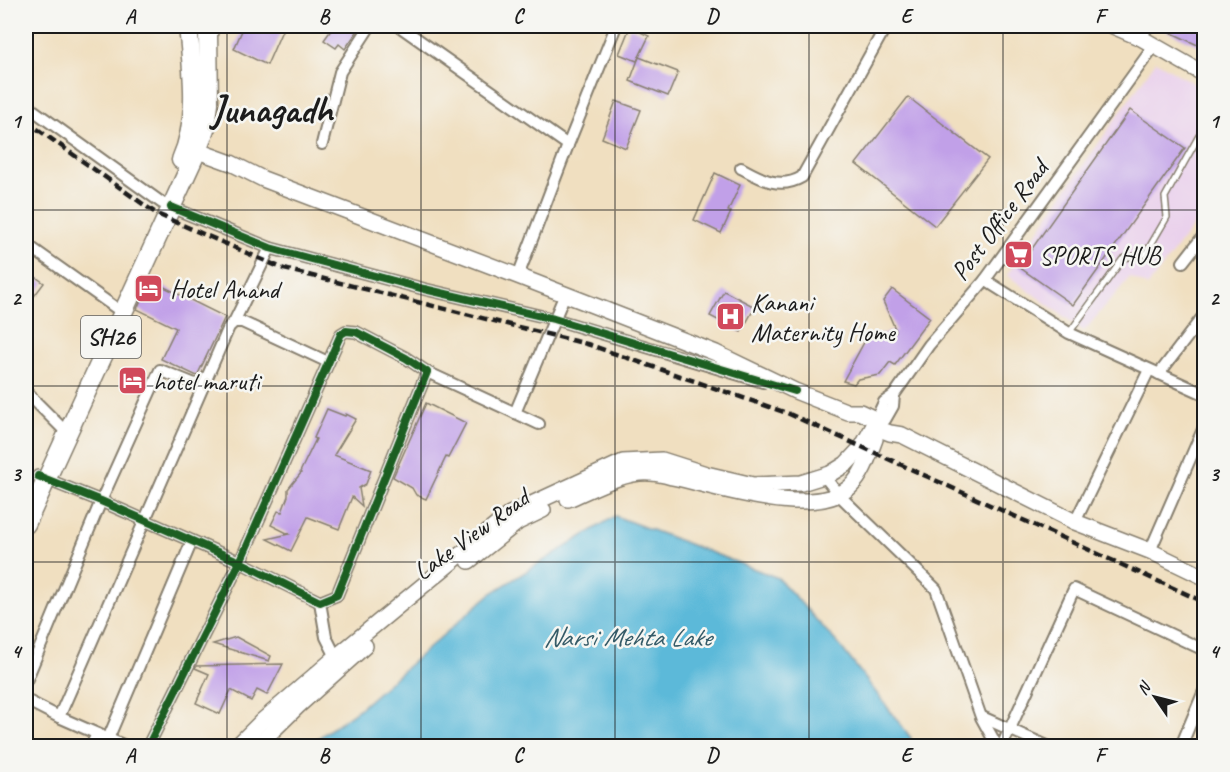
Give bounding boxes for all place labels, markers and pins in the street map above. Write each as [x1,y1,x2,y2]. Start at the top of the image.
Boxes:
supermarket icon: SPORTS HUB [1002,239,1034,271]
place label: SPORTS HUB [1039,239,1162,272]
hotel icon: Hotel Anand [133,273,165,305]
place label: Hotel Anand [170,273,283,306]
place label: Kanani Maternity Home [751,286,896,349]
hospital icon: Kanani Maternity Home [714,301,746,333]
hotel icon: hotel maruti [116,365,148,397]
place label: hotel maruti [153,365,263,398]

